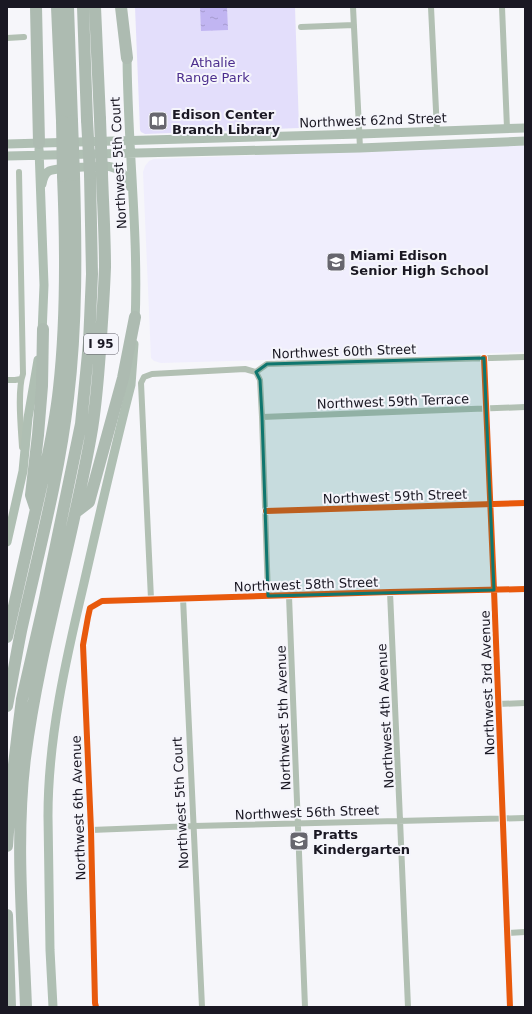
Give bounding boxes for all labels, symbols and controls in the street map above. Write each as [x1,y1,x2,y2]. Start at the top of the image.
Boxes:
park label: Athalie Range Park [176,55,250,85]
street label: Northwest 5th Court [108,96,129,230]
place label: Edison Center Branch Library [172,107,280,137]
library icon: Edison Center Branch Library [147,110,169,132]
street label: Northwest 62nd Street [299,110,447,131]
place label: Miami Edison Senior High School [350,248,489,278]
school or university icon: Miami Edison Senior High School [325,251,347,273]
road number: I 95 [84,334,118,354]
street label: Northwest 60th Street [272,341,416,362]
street label: Northwest 59th Terrace [317,391,469,412]
street label: Northwest 59th Street [323,486,467,507]
street label: Northwest 58th Street [234,574,378,595]
street label: Northwest 3rd Avenue [477,610,498,756]
street label: Northwest 4th Avenue [374,643,397,789]
street label: Northwest 5th Avenue [273,645,294,791]
street label: Northwest 6th Avenue [68,735,89,881]
street label: Northwest 5th Court [170,736,191,870]
street label: Northwest 56th Street [235,802,379,823]
place label: Pratts Kindergarten [313,827,410,857]
school or university icon: Pratts Kindergarten [288,830,310,852]

